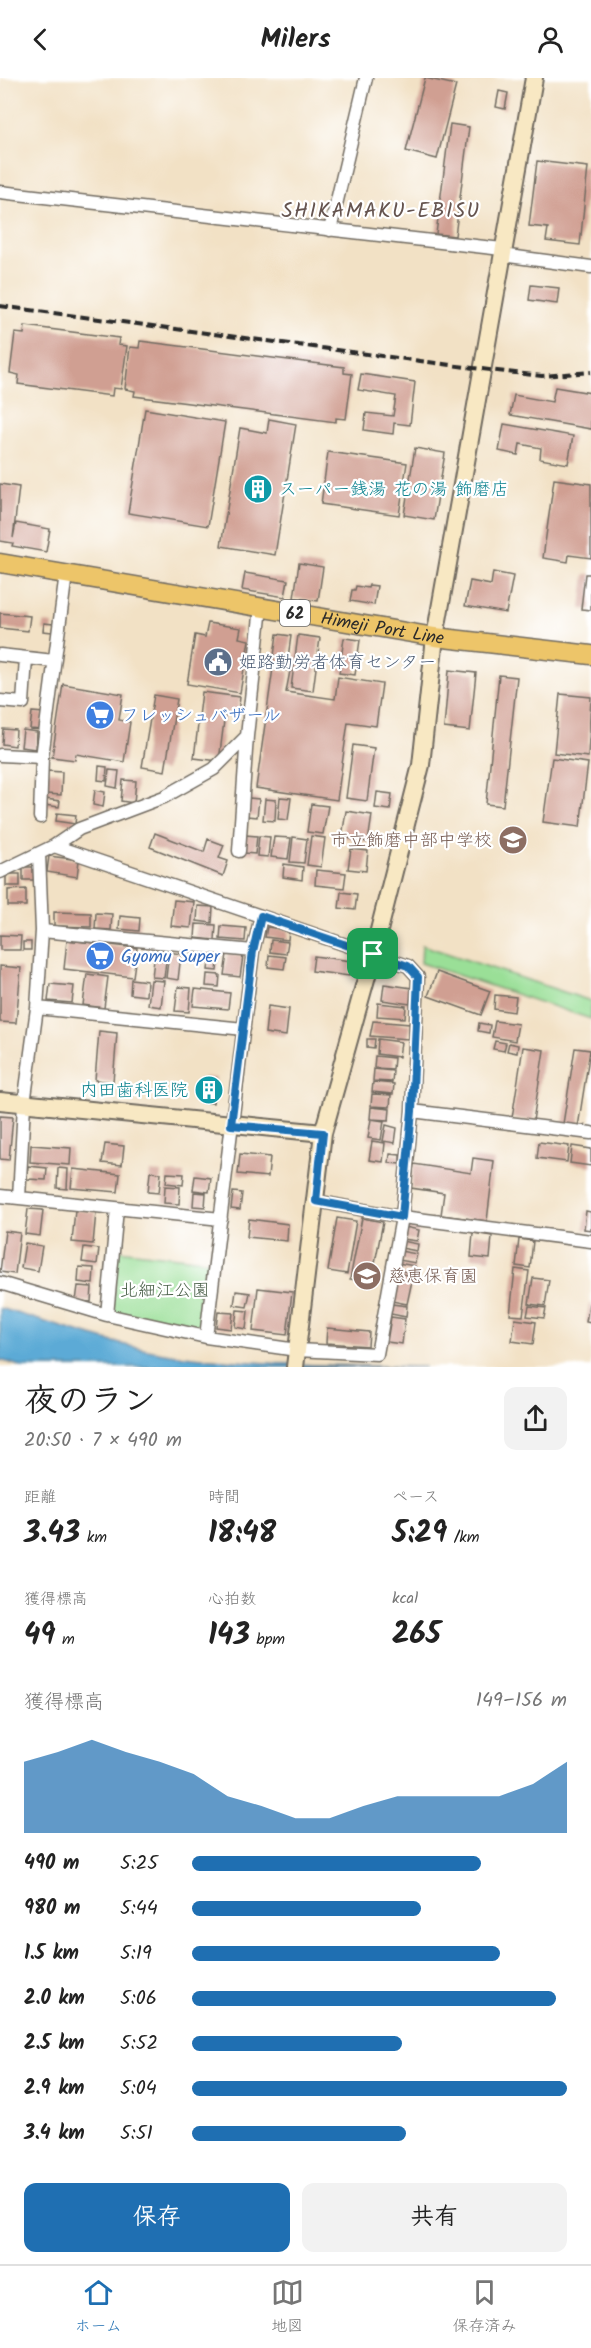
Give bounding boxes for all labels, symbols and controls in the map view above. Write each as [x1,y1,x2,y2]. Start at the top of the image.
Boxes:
text: Milers [260,18,331,61]
icon: back [24,23,57,56]
icon: person [534,23,567,56]
district label: SHIKAMAKU-EBISU [281,195,481,228]
building icon: スーパー銭湯 花の湯 飾磨店 [242,473,274,505]
place label: スーパー銭湯 花の湯 飾磨店 [279,476,509,505]
road number: 62 [280,600,310,626]
street label: Himeji Port Line [318,605,446,654]
public building icon: 姫路勤労者体育センター [202,646,234,678]
place label: 姫路勤労者体育センター [239,649,436,678]
supermarket icon: フレッシュバザール [84,699,116,731]
place label: フレッシュバザール [121,702,281,731]
school or university icon: 市立飾磨中部中学校 [497,824,529,856]
place label: 市立飾磨中部中学校 [330,827,492,856]
pin [347,928,398,979]
icon: arrive [356,937,389,970]
supermarket icon: Gyomu Super [84,940,116,972]
place label: Gyomu Super [121,943,221,972]
building icon: 内田歯科医院 [193,1074,225,1106]
place label: 内田歯科医院 [80,1077,188,1106]
school or university icon: 慈恵保育園 [351,1260,383,1292]
place label: 慈恵保育園 [388,1263,478,1292]
park label: 北細江公園 [120,1277,210,1306]
text: 夜のラン [24,1376,156,1429]
button: share [504,1387,567,1450]
text: 20:50 · 7 × 490 m [24,1425,182,1457]
text: 距離 [24,1485,56,1510]
text: 時間 [208,1485,240,1510]
text: ペース [392,1485,439,1510]
text: 3.43 [24,1510,80,1558]
text: 18:48 [208,1510,276,1558]
text: 5:29 [392,1510,447,1558]
text: km [80,1525,107,1550]
text: /km [447,1525,480,1550]
text: kcal [392,1586,418,1611]
text: 獲得標高 [24,1587,88,1612]
text: 心拍数 [208,1587,256,1612]
text: 265 [392,1611,441,1659]
text: 49 [24,1612,56,1660]
text: 143 [208,1612,250,1660]
text: m [56,1627,75,1652]
text: bpm [250,1627,285,1652]
text: 149–156 m [476,1685,567,1717]
text: 獲得標高 [24,1687,104,1719]
text: 490 m [24,1848,79,1880]
text: 5:25 [120,1848,158,1880]
text: 980 m [24,1893,80,1925]
text: 5:44 [120,1893,158,1925]
text: 1.5 km [24,1938,79,1970]
text: 5:19 [120,1938,152,1970]
text: 2.0 km [24,1983,85,2015]
text: 5:06 [120,1983,157,2015]
text: 2.5 km [24,2028,84,2060]
text: 5:52 [120,2028,158,2060]
text: 2.9 km [24,2073,84,2105]
text: 5:04 [120,2073,157,2105]
text: 3.4 km [24,2118,85,2150]
text: 5:51 [120,2118,153,2150]
button: 保存 [24,2183,290,2252]
button: 共有 [302,2183,567,2252]
tab: ホーム [74,2276,122,2339]
tab: 地図 [271,2276,304,2339]
tab: 保存済み [453,2276,517,2339]

